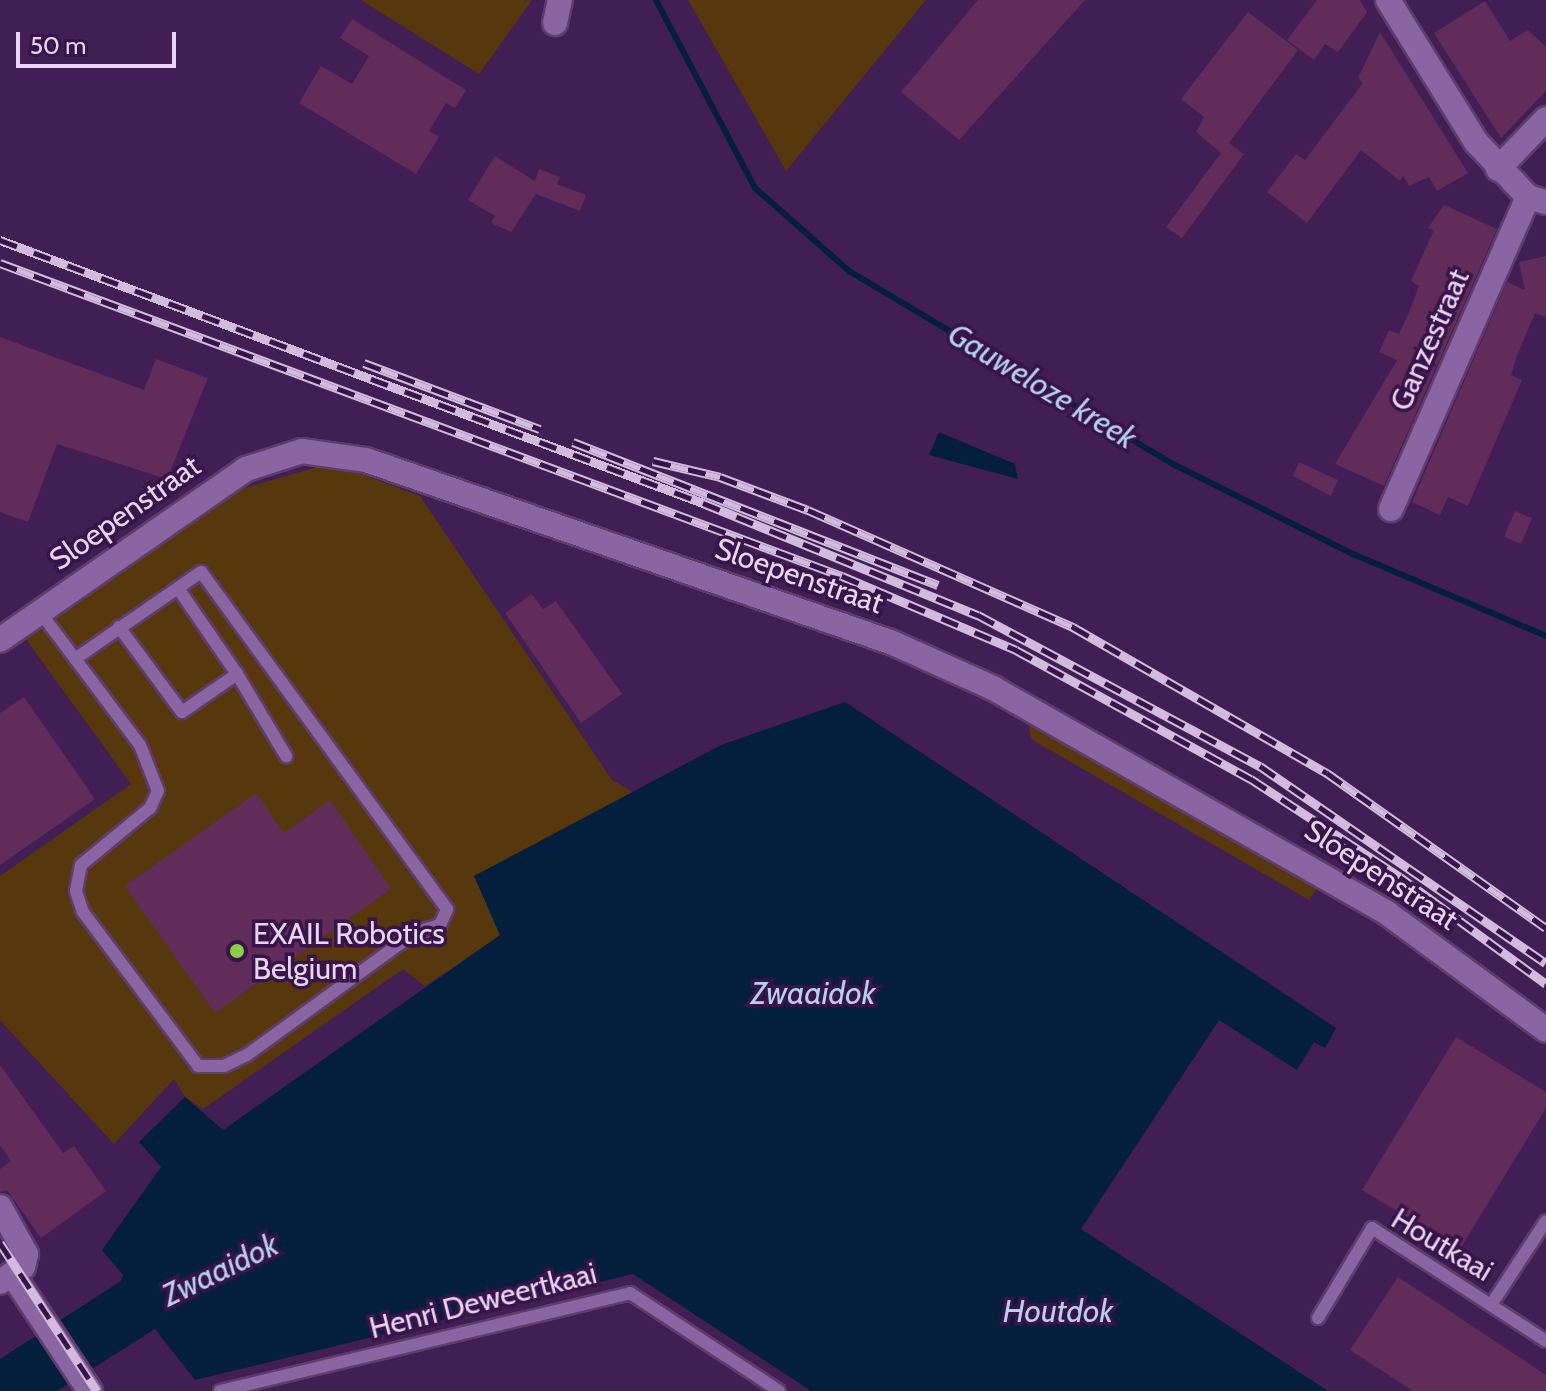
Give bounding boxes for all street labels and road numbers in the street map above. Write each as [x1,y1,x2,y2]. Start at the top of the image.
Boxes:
street label: Ganzestraat [1383,264,1477,416]
street label: Sloepenstraat [43,448,207,578]
street label: Sloepenstraat [710,530,888,622]
street label: Sloepenstraat [1298,812,1464,938]
street label: Houtkaai [1385,1201,1499,1289]
street label: Henri Deweertkaai [366,1255,600,1347]

